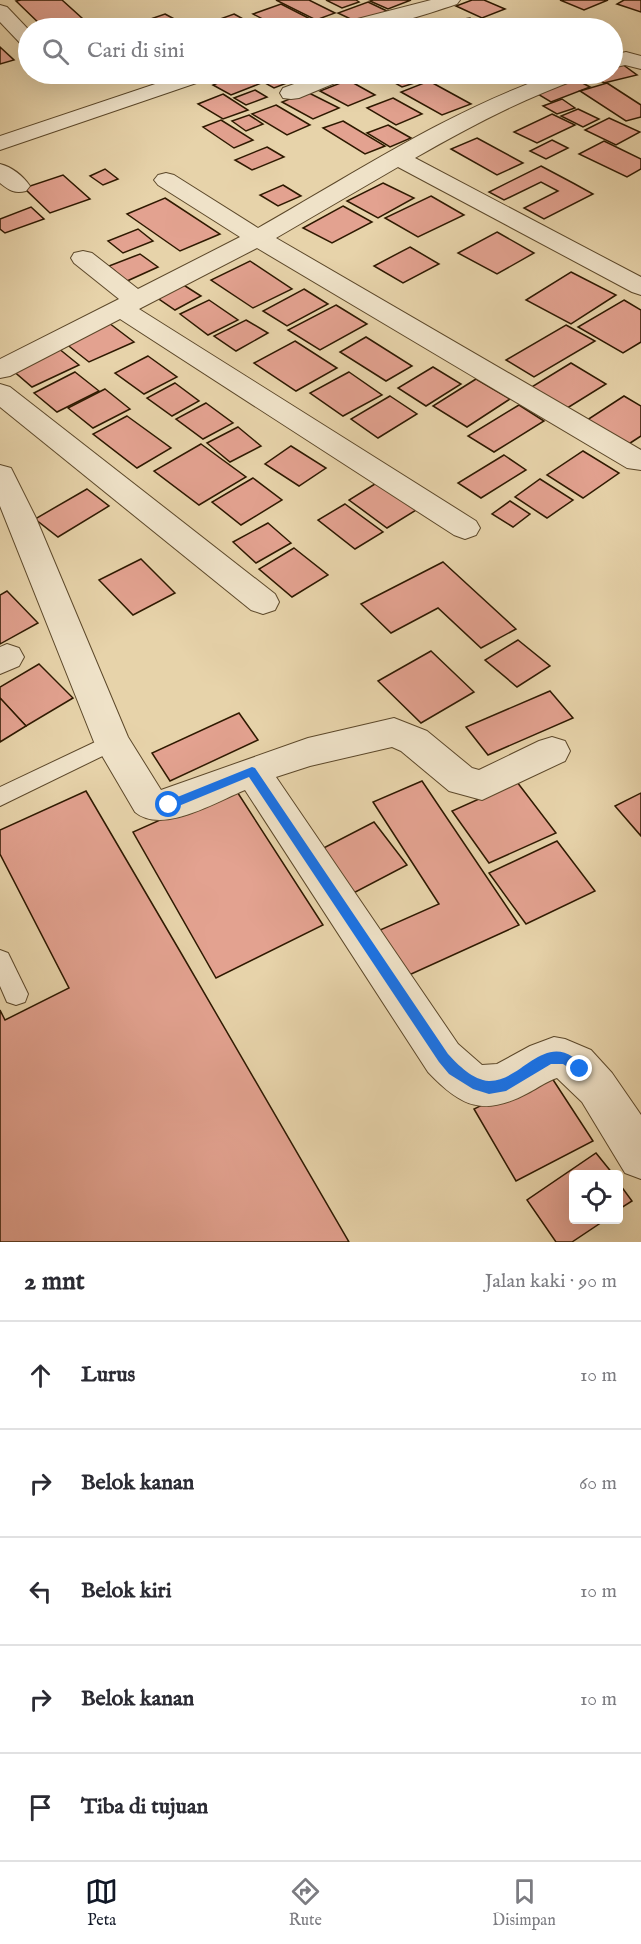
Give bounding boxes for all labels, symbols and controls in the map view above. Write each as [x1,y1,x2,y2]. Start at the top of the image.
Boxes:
search box [18,18,623,84]
icon: search [39,35,72,68]
text: Cari di sini [87,37,185,65]
route start [155,791,181,817]
route end [566,1055,592,1081]
map controls [569,1170,623,1224]
button: locate [569,1170,623,1224]
text: 2 mnt [24,1265,85,1298]
text: Jalan kaki · 90 m [485,1269,617,1294]
icon: ahead [24,1359,57,1392]
text: Lurus [81,1361,135,1389]
text: 10 m [580,1363,617,1388]
icon: right [24,1467,57,1500]
text: Belok kanan [81,1469,194,1497]
text: 60 m [579,1471,617,1496]
icon: left [24,1575,57,1608]
text: Belok kiri [81,1577,172,1605]
text: 10 m [580,1579,617,1604]
icon: right [24,1683,57,1716]
text: Belok kanan [81,1685,194,1713]
text: 10 m [580,1687,617,1712]
icon: arrive [24,1791,57,1824]
text: Tiba di tujuan [81,1793,208,1821]
tab: Peta [85,1875,118,1931]
tab: Rute [289,1875,322,1931]
tab: Disimpan [492,1875,556,1931]

